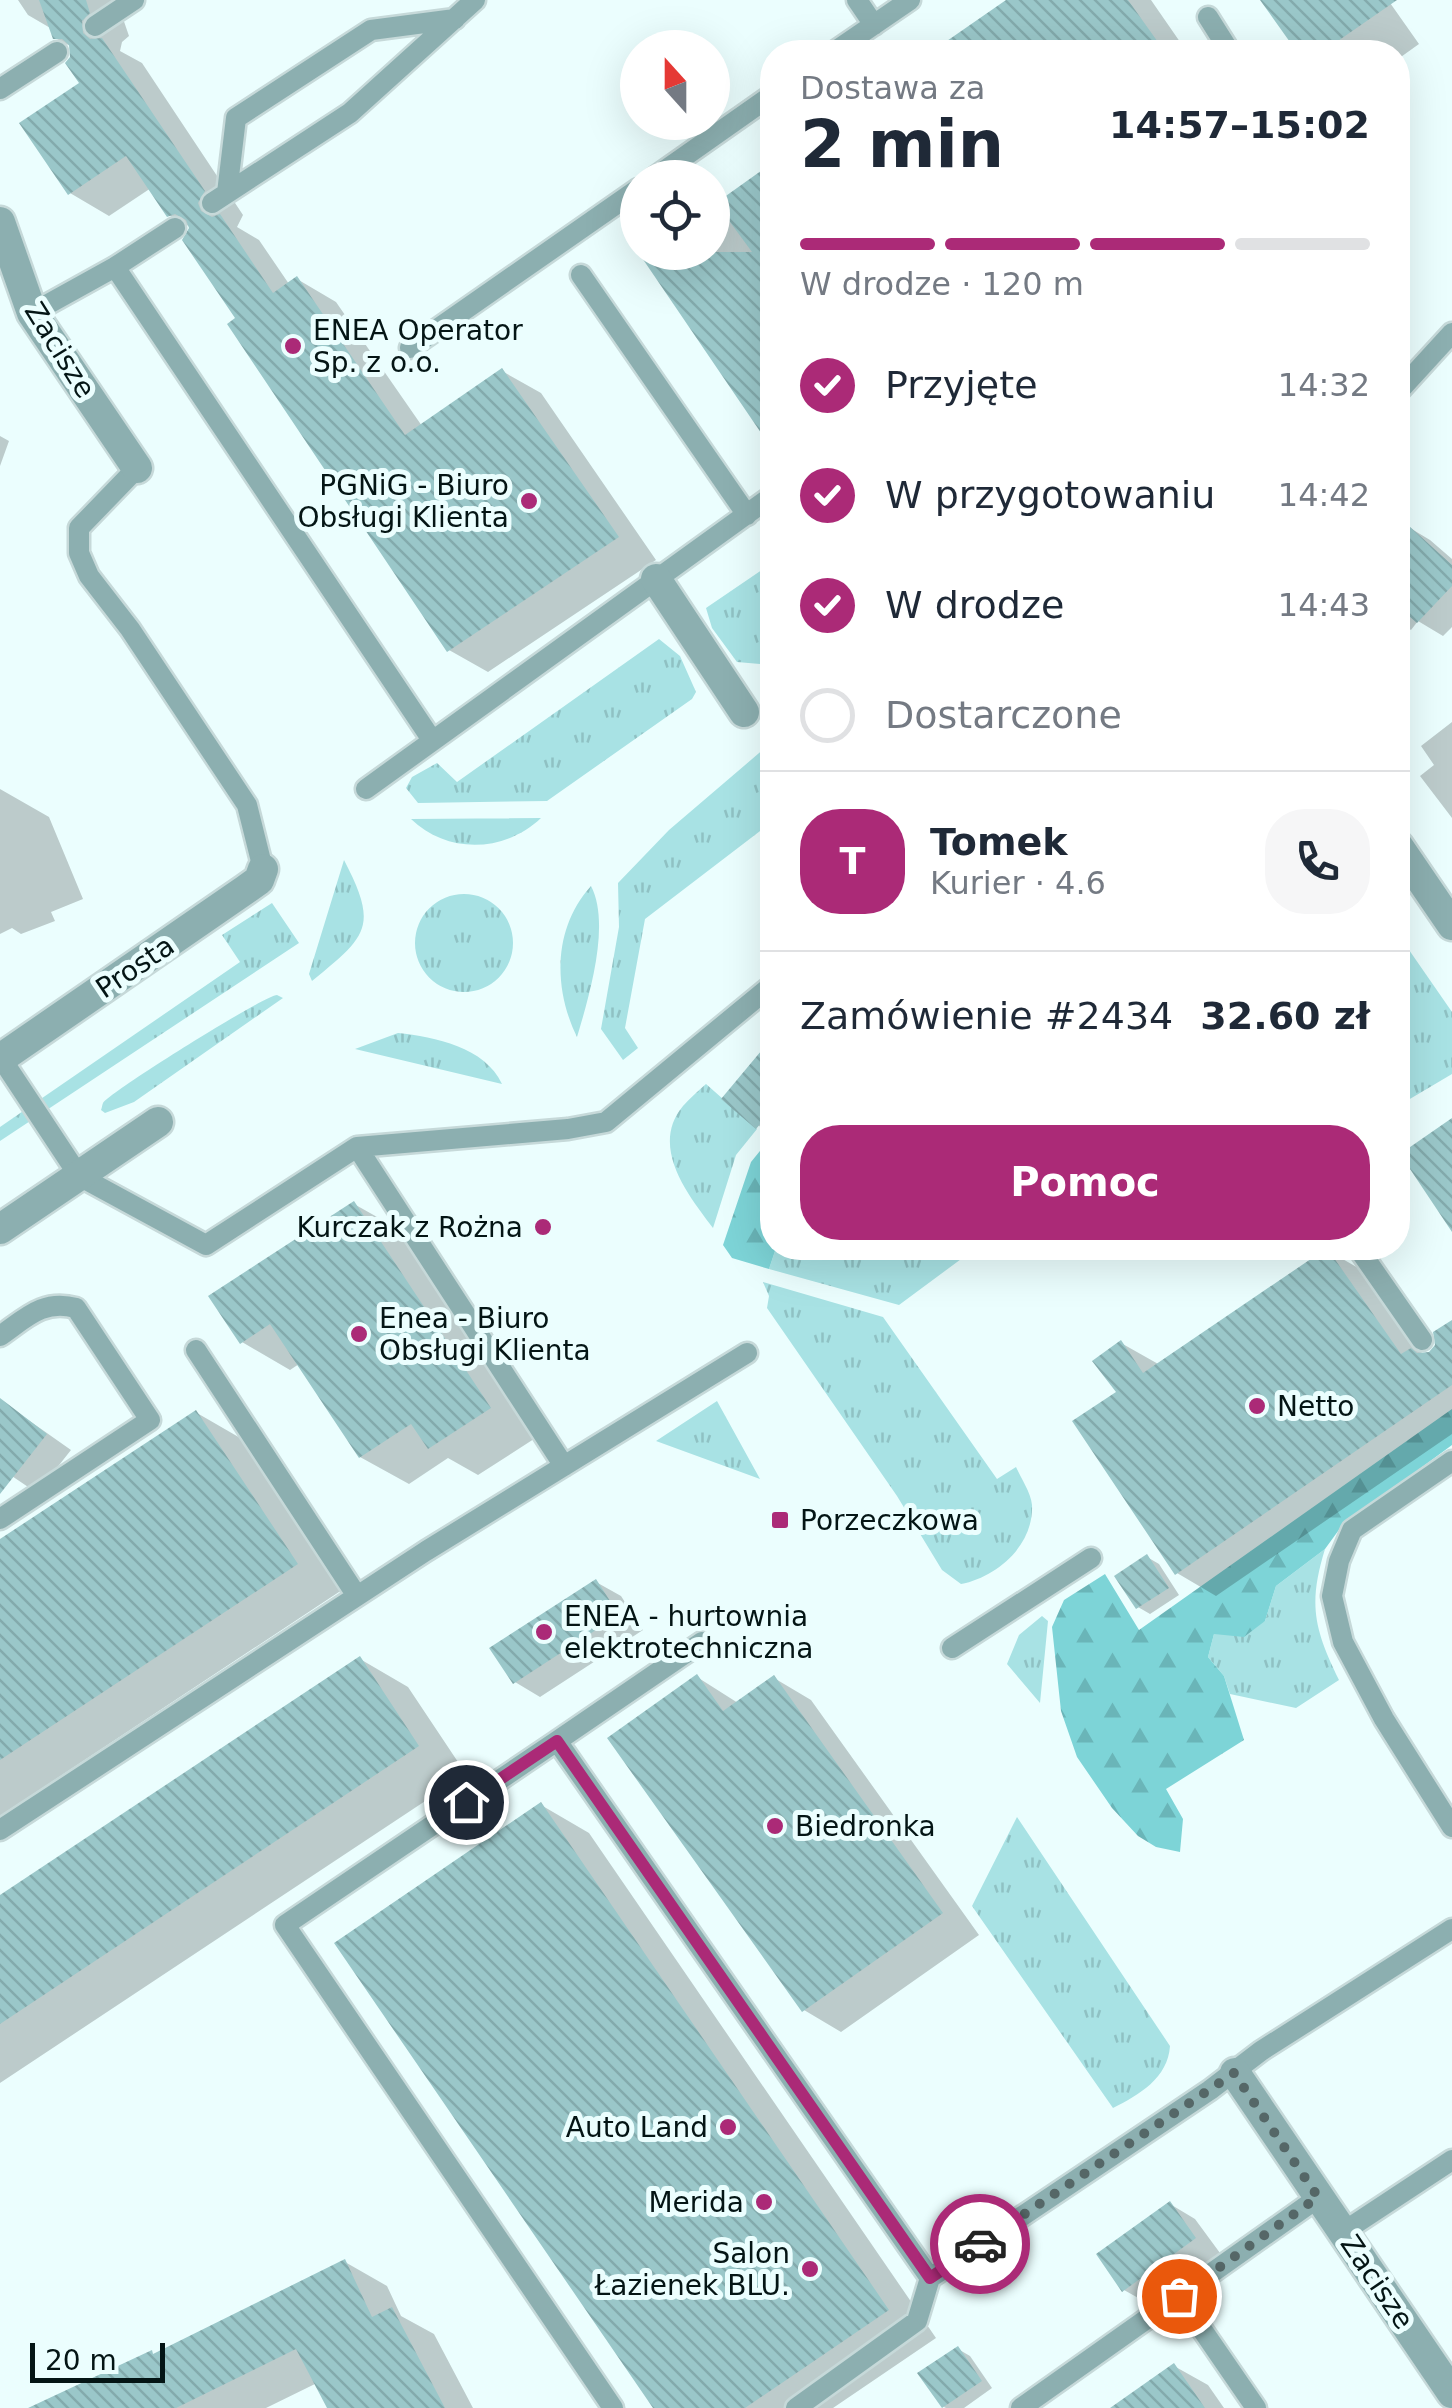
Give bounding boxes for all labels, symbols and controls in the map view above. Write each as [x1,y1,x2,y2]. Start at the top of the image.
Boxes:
north arrow [620,30,730,140]
map controls [620,30,730,270]
text: Dostawa za [800,69,985,107]
text: 14:57–15:02 [1109,103,1370,147]
text: 2 min [800,107,1004,182]
button: locate [620,160,730,270]
text: W drodze · 120 m [800,265,1084,303]
street label: Zacisze [18,296,102,404]
place label: ENEA Operator Sp. z o.o. [313,314,523,379]
marker: ENEA Operator Sp. z o.o. [282,335,304,357]
icon: check [800,358,855,413]
text: Przyjęte [885,363,1038,407]
text: 14:32 [1278,366,1370,404]
icon: check [800,468,855,523]
place label: PGNiG - Biuro Obsługi Klienta [297,469,509,534]
text: W przygotowaniu [885,473,1215,517]
text: 14:42 [1278,476,1370,514]
marker: PGNiG - Biuro Obsługi Klienta [518,490,540,512]
icon: check [800,578,855,633]
text: W drodze [885,583,1064,627]
text: 14:43 [1278,586,1370,624]
text: Dostarczone [885,693,1122,737]
button: phone [1265,809,1370,914]
text: Tomek [930,820,1068,864]
text: T [840,839,865,883]
text: Kurier · 4.6 [930,864,1106,902]
street label: Prosta [90,929,180,1005]
text: Zamówienie #2434 [800,994,1173,1038]
text: 32.60 zł [1200,994,1370,1038]
button: Pomoc [800,1125,1370,1240]
place label: Kurczak z Rożna [296,1211,523,1244]
marker: Kurczak z Rożna [532,1216,554,1238]
place label: Enea - Biuro Obsługi Klienta [379,1302,591,1367]
marker: Enea - Biuro Obsługi Klienta [348,1323,370,1345]
place label: Netto [1277,1390,1354,1423]
marker: Netto [1246,1395,1268,1417]
place label: Porzeczkowa [800,1504,979,1537]
marker: Porzeczkowa [769,1509,791,1531]
place label: ENEA - hurtownia elektrotechniczna [564,1600,813,1665]
marker: ENEA - hurtownia elektrotechniczna [533,1621,555,1643]
pin [424,1760,509,1845]
icon: home [439,1775,494,1830]
place label: Biedronka [795,1810,936,1843]
marker: Biedronka [764,1815,786,1837]
place label: Auto Land [566,2111,708,2144]
marker: Auto Land [717,2116,739,2138]
place label: Merida [648,2186,744,2219]
marker: Merida [753,2191,775,2213]
courier [930,2194,1030,2294]
icon: car [953,2217,1008,2272]
street label: Zacisze [1334,2229,1420,2335]
place label: Salon Łazienek BLU. [594,2237,790,2302]
pin [1137,2254,1222,2339]
marker: Salon Łazienek BLU. [799,2258,821,2280]
icon: bag [1152,2269,1207,2324]
scale bar [30,2338,165,2382]
text: 20 m [45,2344,117,2377]

